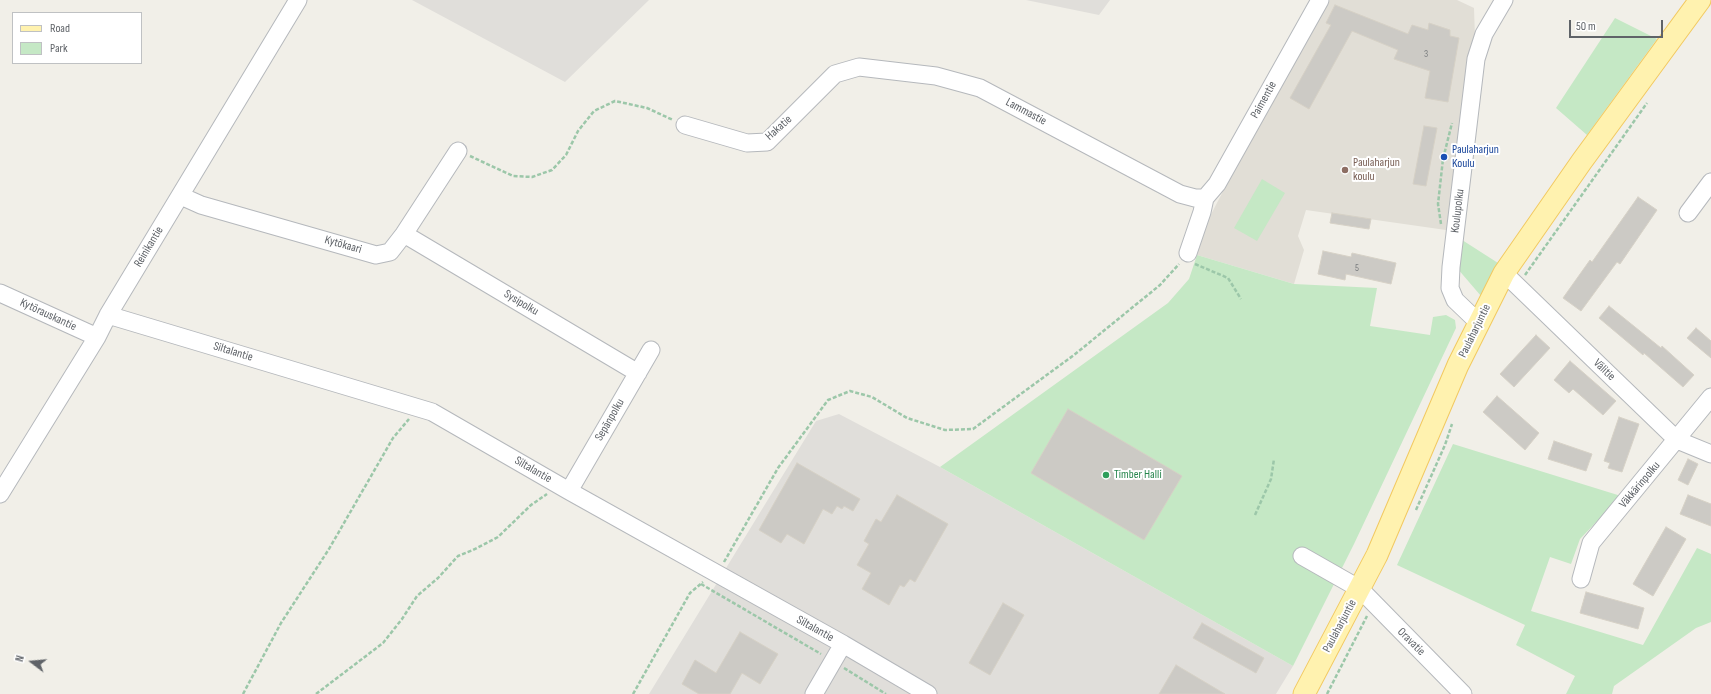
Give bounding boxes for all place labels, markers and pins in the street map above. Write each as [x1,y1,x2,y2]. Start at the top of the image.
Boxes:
place label: Paulaharjun Koulu [1452,143,1499,171]
marker: Paulaharjun Koulu [1439,152,1449,162]
place label: Paulaharjun koulu [1353,156,1400,184]
marker: Paulaharjun koulu [1340,165,1350,175]
place label: Timber Halli [1114,468,1162,482]
marker: Timber Halli [1101,470,1111,480]

